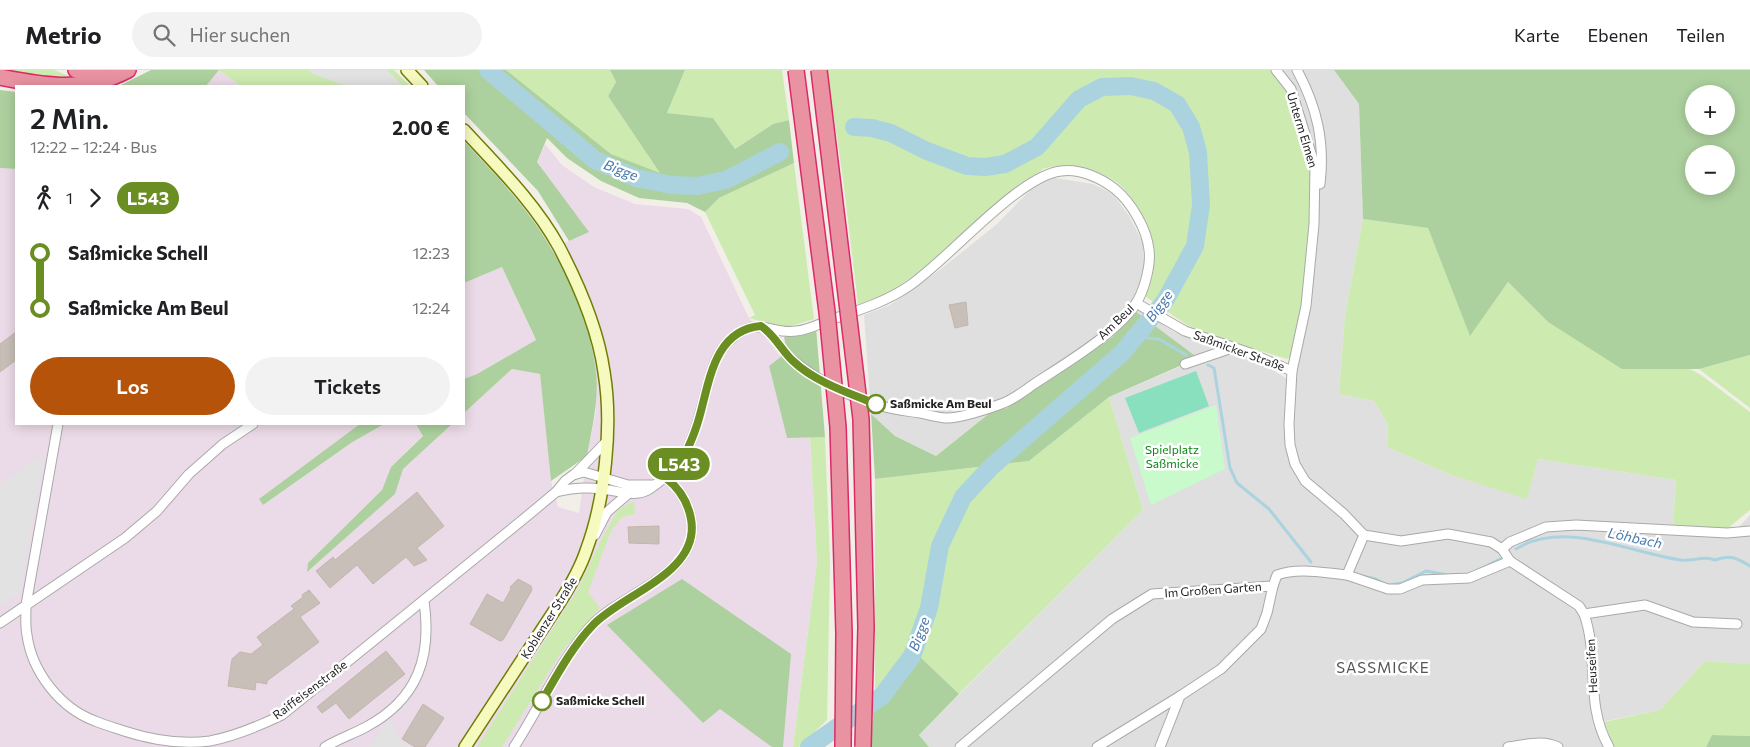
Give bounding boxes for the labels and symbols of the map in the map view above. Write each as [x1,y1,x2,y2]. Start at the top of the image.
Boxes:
street label: Unterm Elmen [1285,90,1321,169]
water label: Bigge [602,155,641,184]
water label: Bigge [1141,286,1176,325]
street label: Am Beul [1094,301,1136,342]
street label: Saßmicker Straße [1192,327,1287,373]
marker: Saßmicke Am Beul [866,394,886,414]
place label: Saßmicke Am Beul [890,396,991,410]
park label: Spielplatz Saßmicke [1145,442,1199,470]
line badge: L543 [644,448,714,480]
water label: Löhbach [1606,523,1664,552]
street label: Koblenzer Straße [517,574,579,661]
street label: Im Großen Garten [1164,579,1262,599]
water label: Bigge [904,614,933,653]
street label: Heuseifen [1583,638,1599,694]
street label: Raiffeisenstraße [270,657,349,722]
district label: SASSMICKE [1336,658,1430,676]
marker: Saßmicke Schell [532,691,552,711]
place label: Saßmicke Schell [556,693,645,707]

